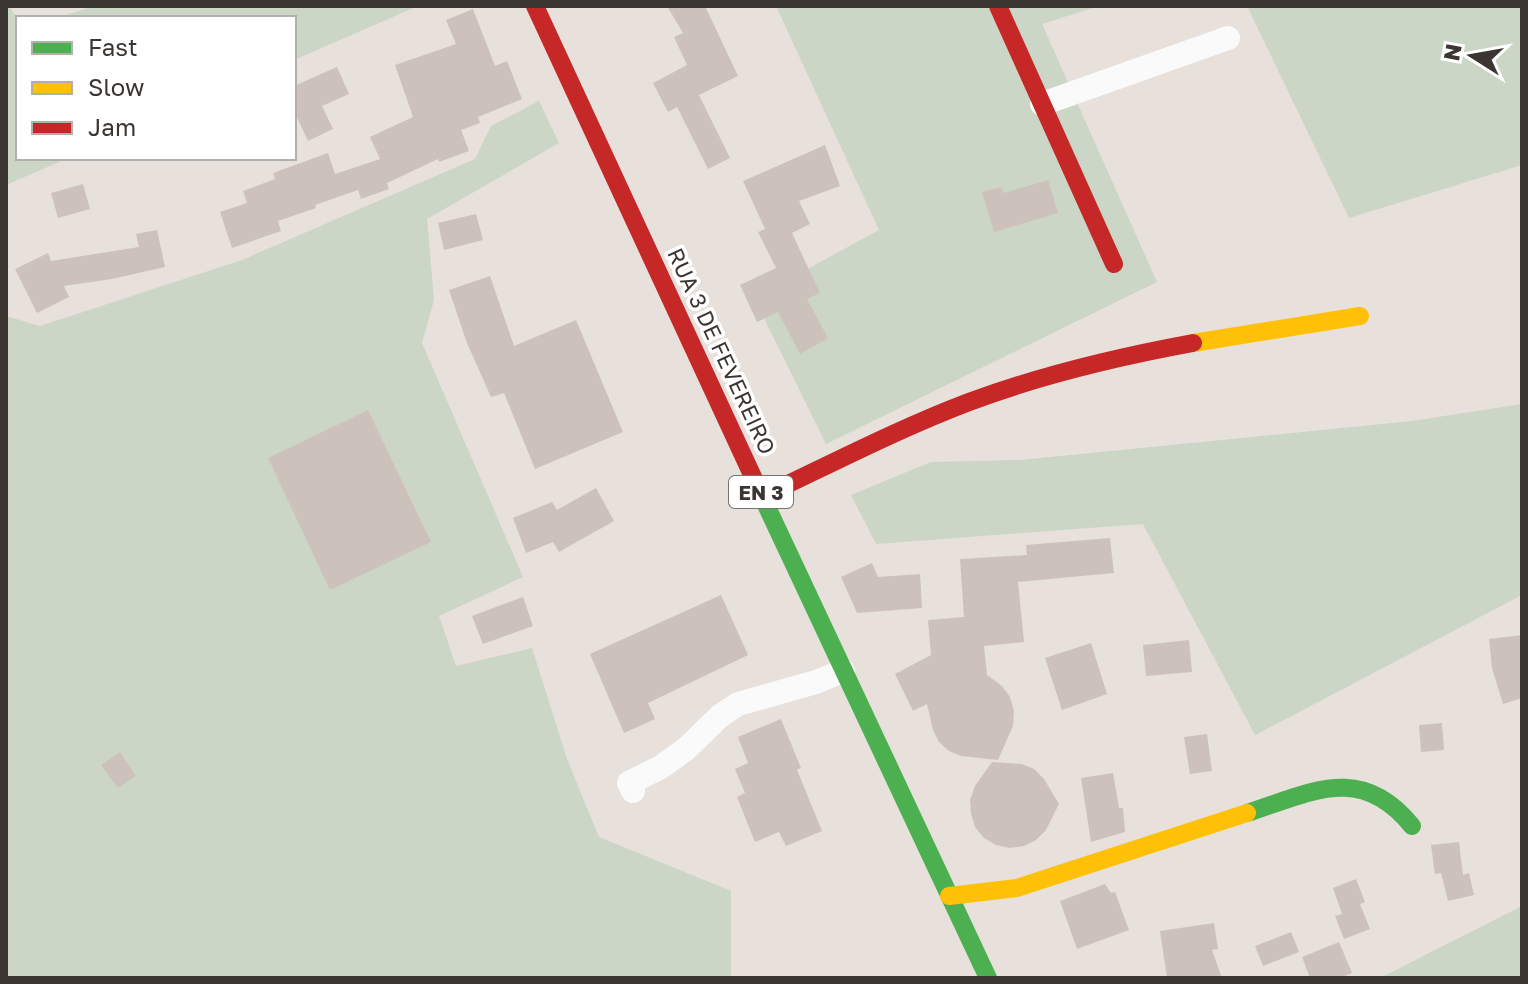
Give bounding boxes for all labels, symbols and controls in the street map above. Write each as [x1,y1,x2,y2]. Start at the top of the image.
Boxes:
legend [16,16,296,160]
north arrow [1432,16,1512,96]
text: Fast [88,32,138,61]
text: N [1437,41,1467,63]
text: Slow [88,72,144,101]
text: Jam [88,112,136,141]
street label: RUA 3 DE FEVEREIRO [662,244,782,458]
road number: EN 3 [729,476,793,508]

